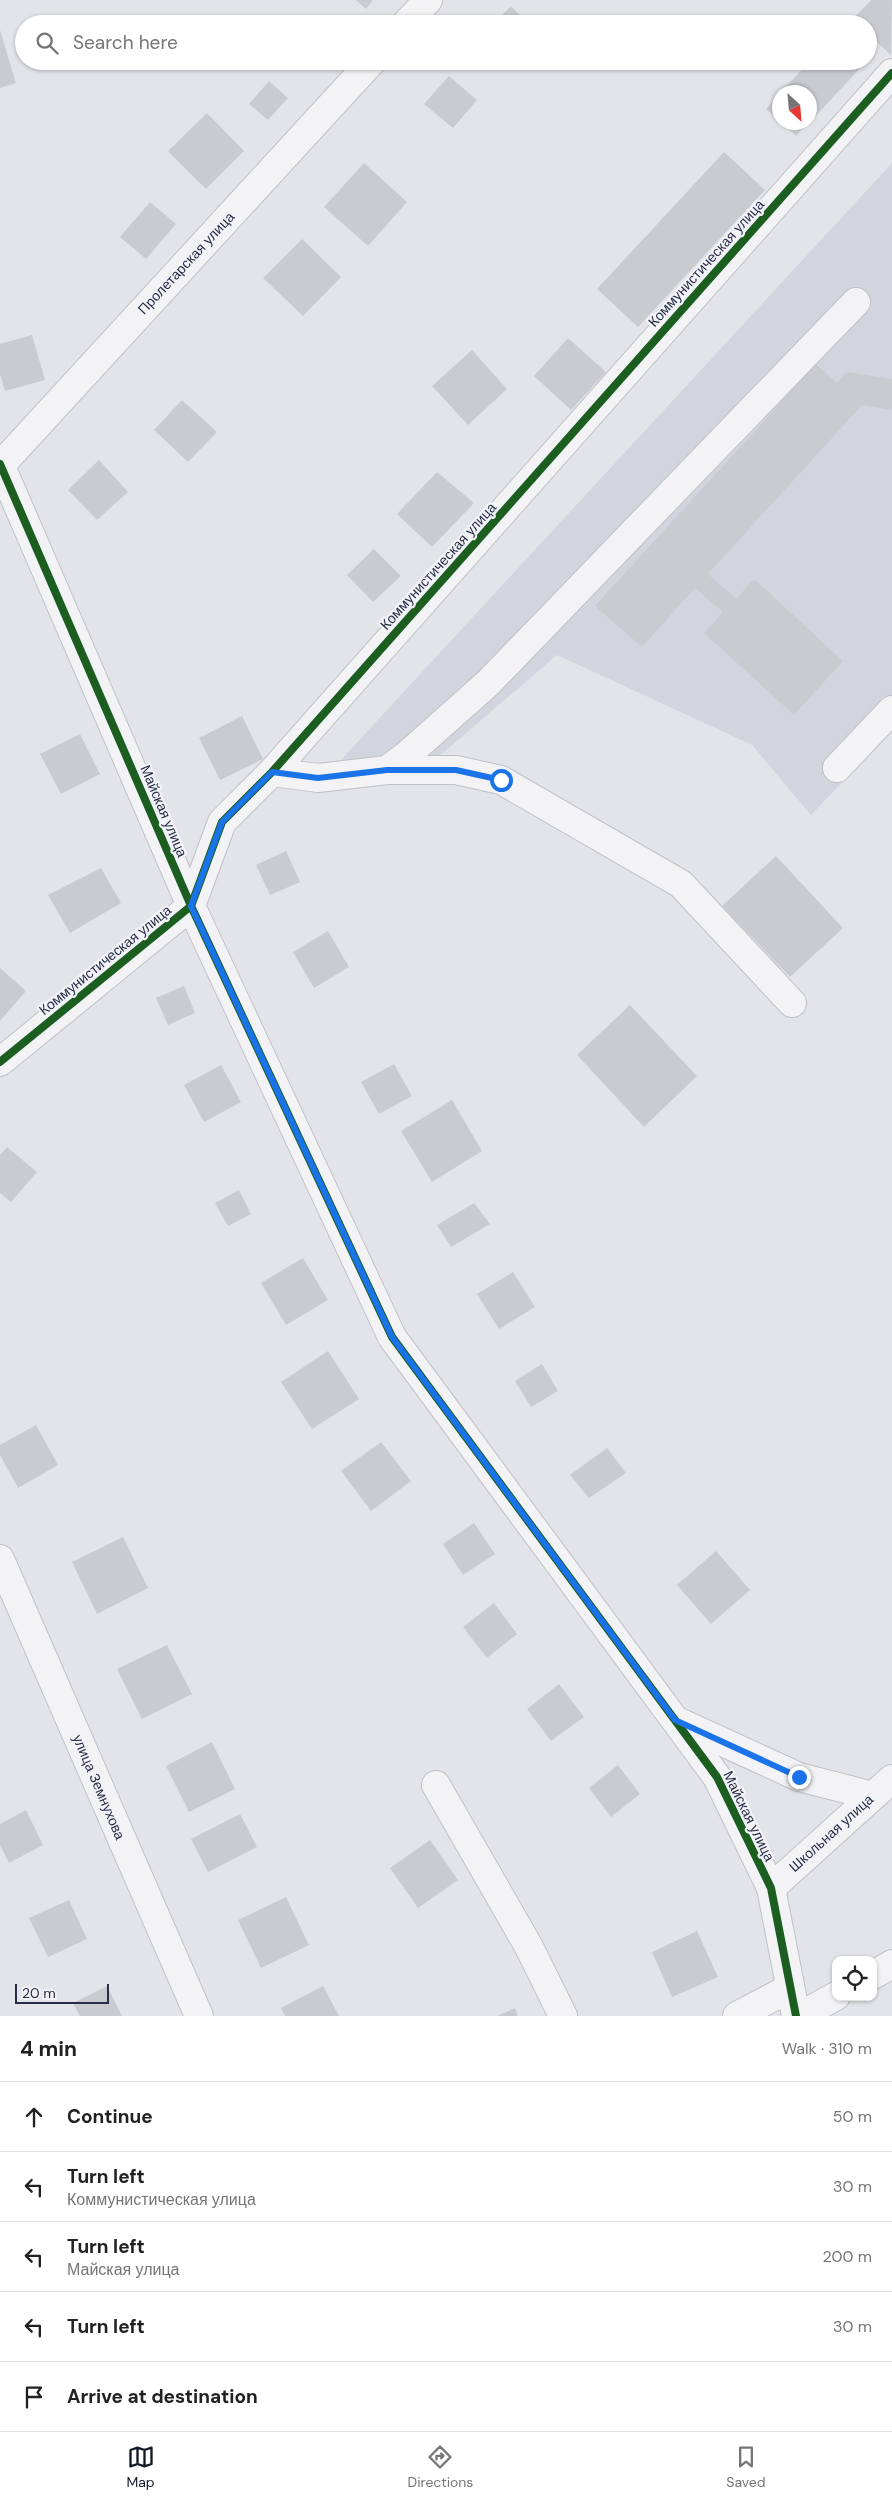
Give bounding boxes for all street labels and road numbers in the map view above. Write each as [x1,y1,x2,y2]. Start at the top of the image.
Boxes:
street label: Коммунистическая улица [644,195,768,330]
street label: Пролетарская улица [134,208,238,318]
street label: Коммунистическая улица [376,498,500,633]
street label: Майская улица [136,762,192,860]
street label: Коммунистическая улица [35,901,175,1019]
street label: улица Земнухова [69,1732,129,1842]
street label: Майская улица [719,1768,779,1864]
street label: Школьная улица [785,1790,877,1876]

